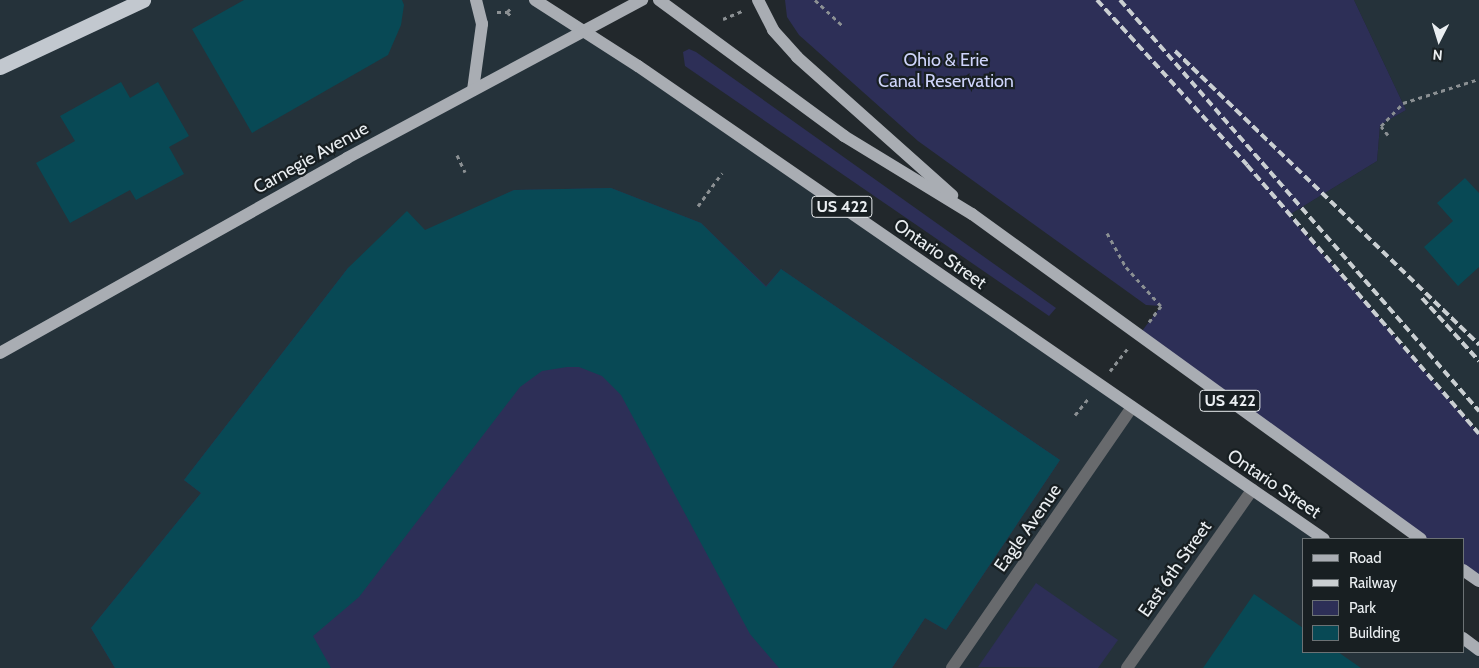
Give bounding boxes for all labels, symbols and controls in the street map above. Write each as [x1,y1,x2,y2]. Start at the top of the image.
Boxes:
north arrow [1414,15,1464,65]
text: N [1432,46,1443,64]
park label: Ohio & Erie Canal Reservation [878,50,1014,92]
street label: Carnegie Avenue [250,117,372,199]
road number: US 422 [811,193,873,220]
street label: Ontario Street [890,214,990,294]
road number: US 422 [1199,388,1261,414]
street label: Ontario Street [1223,445,1325,523]
street label: Eagle Avenue [990,480,1066,576]
street label: East 6th Street [1134,517,1216,621]
legend [1302,538,1464,653]
text: Road [1349,549,1382,567]
text: Railway [1349,574,1397,592]
text: Park [1349,599,1376,617]
text: Building [1349,624,1400,642]

